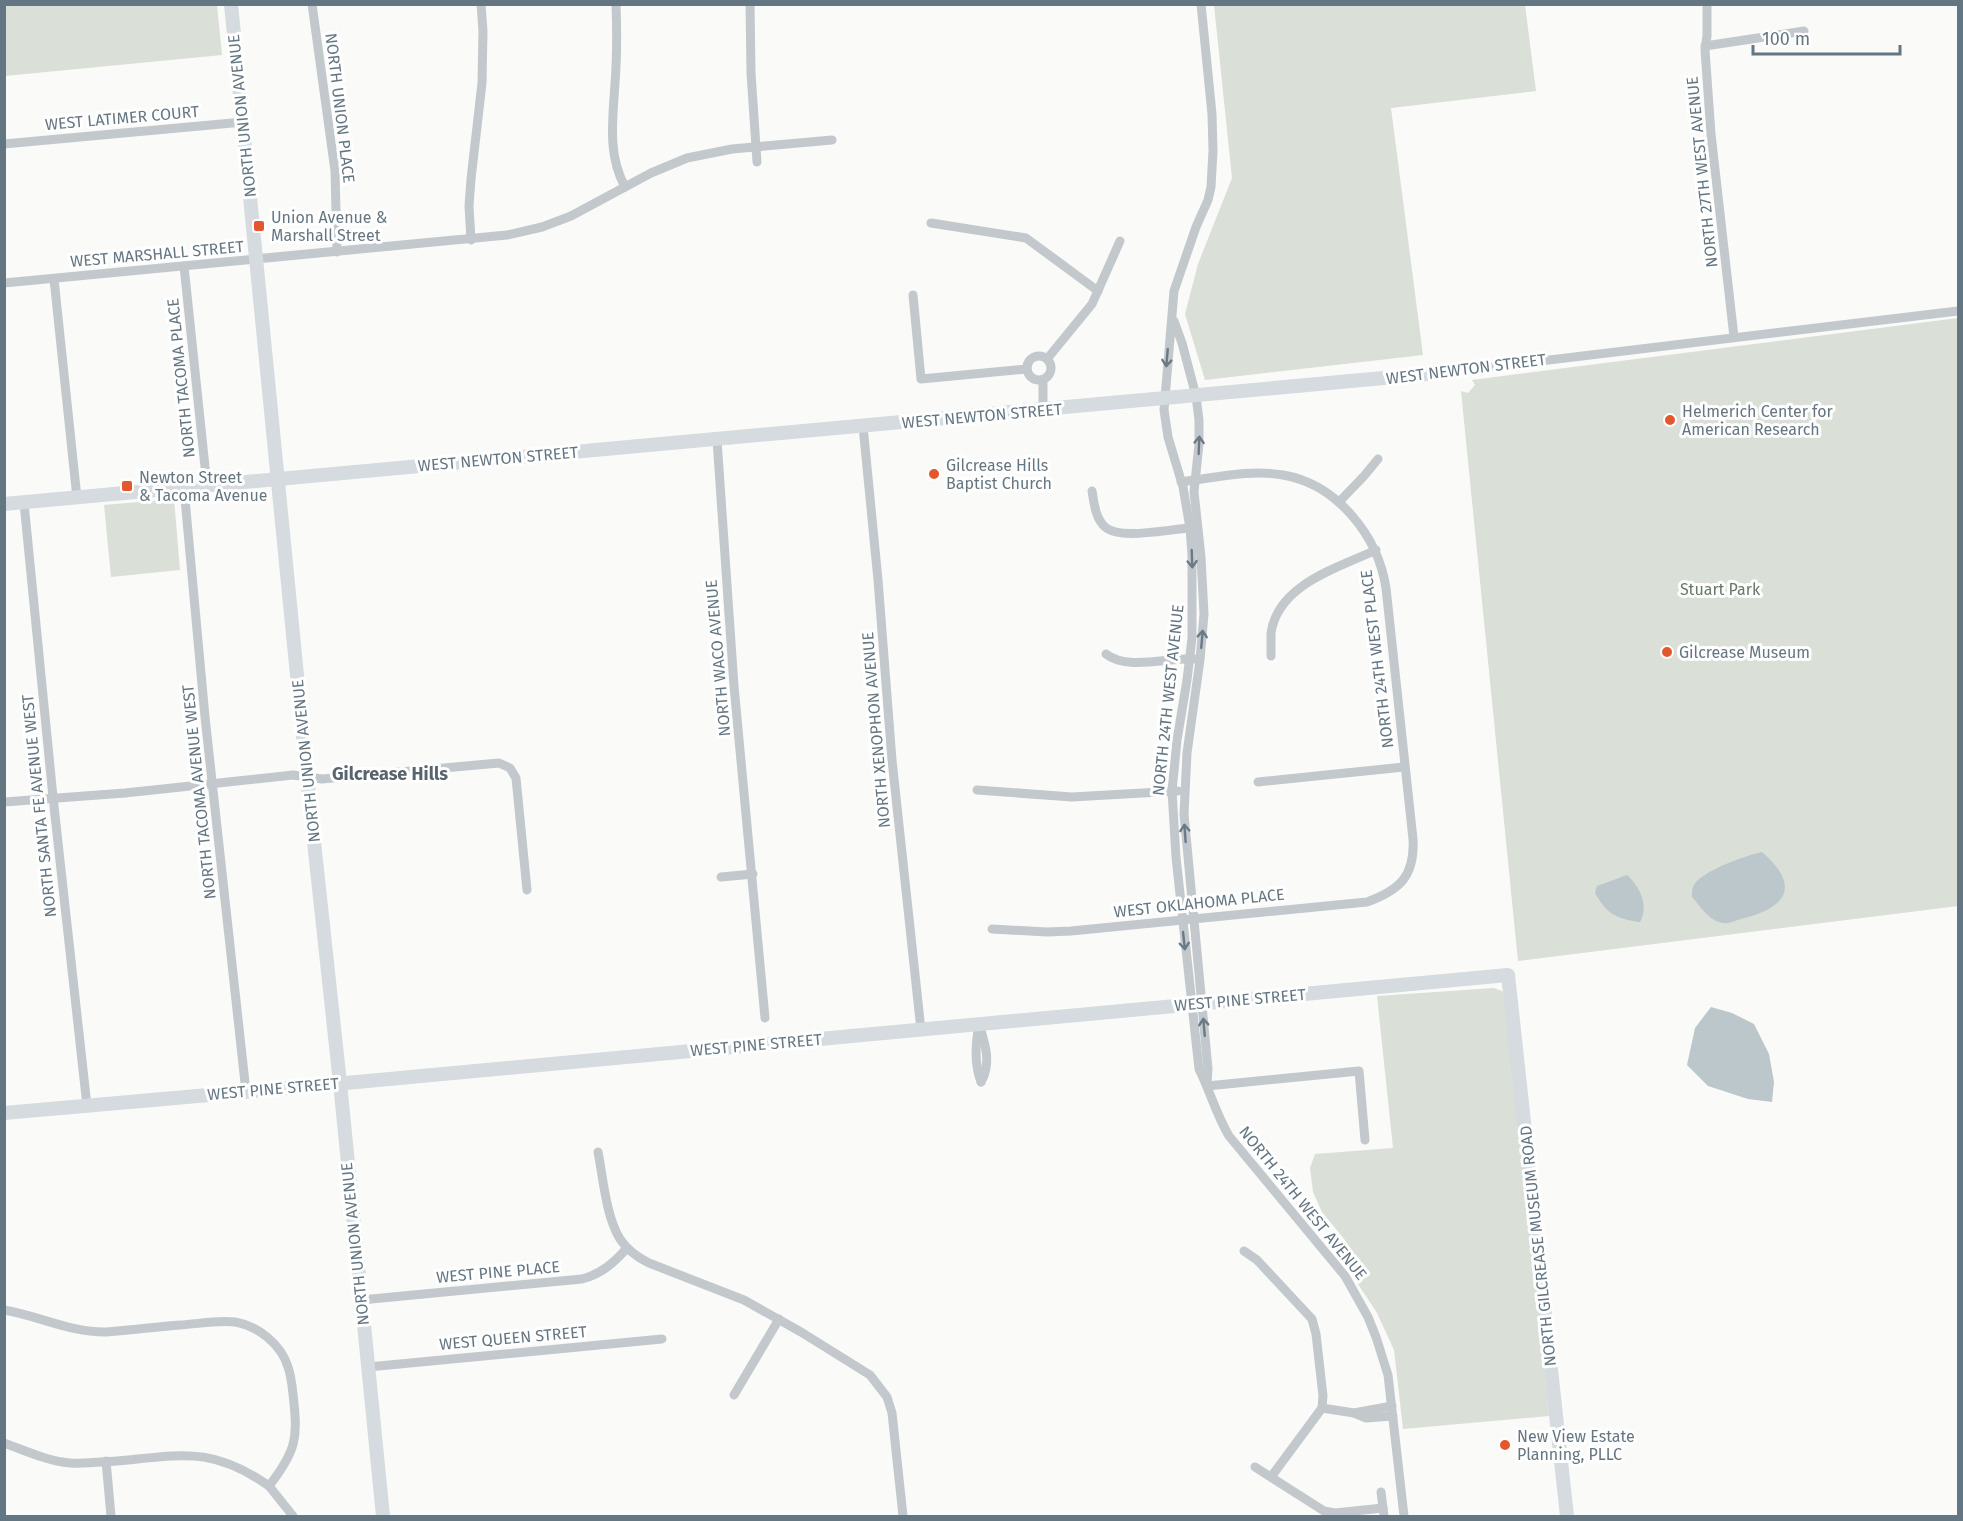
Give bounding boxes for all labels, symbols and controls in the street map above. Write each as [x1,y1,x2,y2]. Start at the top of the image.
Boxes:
scale bar [1753,18,1900,56]
text: 100 m [1762,28,1810,50]
street label: NORTH UNION PLACE [321,32,359,184]
street label: NORTH UNION AVENUE [224,34,260,198]
street label: NORTH 27TH WEST AVENUE [1683,76,1721,268]
street label: WEST LATIMER COURT [44,102,201,134]
place label: Union Avenue & Marshall Street [271,208,388,245]
marker: Union Avenue & Marshall Street [252,219,266,233]
street label: WEST MARSHALL STREET [69,237,245,271]
street label: NORTH TACOMA PLACE [163,297,199,459]
one-way arrow [1162,348,1173,368]
street label: WEST NEWTON STREET [1385,350,1548,388]
street label: WEST NEWTON STREET [901,399,1064,432]
place label: Helmerich Center for American Research [1682,402,1834,439]
marker: Helmerich Center for American Research [1663,413,1677,427]
one-way arrow [1193,436,1204,456]
street label: WEST NEWTON STREET [417,442,580,475]
place label: Gilcrease Hills Baptist Church [946,456,1052,493]
marker: Gilcrease Hills Baptist Church [927,467,941,481]
place label: Newton Street & Tacoma Avenue [139,468,268,505]
marker: Newton Street & Tacoma Avenue [120,479,134,493]
one-way arrow [1186,549,1197,569]
street label: NORTH 24TH WEST PLACE [1357,569,1397,749]
street label: NORTH WACO AVENUE [702,579,734,737]
park label: Stuart Park [1680,580,1761,599]
street label: NORTH 24TH WEST AVENUE [1149,603,1187,797]
one-way arrow [1197,630,1208,650]
street label: NORTH XENOPHON AVENUE [858,631,894,829]
place label: Gilcrease Museum [1679,643,1810,662]
marker: Gilcrease Museum [1660,645,1674,659]
street label: NORTH UNION AVENUE [288,679,324,843]
street label: NORTH TACOMA AVENUE WEST [178,683,220,900]
street label: NORTH SANTA FE AVENUE WEST [18,693,60,918]
district label: Gilcrease Hills [332,763,448,785]
one-way arrow [1179,824,1190,844]
street label: WEST OKLAHOMA PLACE [1113,885,1285,921]
one-way arrow [1179,931,1190,951]
street label: WEST PINE STREET [1173,985,1307,1015]
one-way arrow [1199,1018,1210,1038]
street label: WEST PINE STREET [689,1030,823,1060]
street label: WEST PINE STREET [206,1074,340,1104]
street label: NORTH 24TH WEST AVENUE [1235,1122,1371,1284]
street label: NORTH GILCREASE MUSEUM ROAD [1516,1125,1560,1367]
street label: NORTH UNION AVENUE [337,1162,373,1326]
street label: WEST PINE PLACE [435,1257,561,1287]
street label: WEST QUEEN STREET [438,1322,588,1354]
place label: New View Estate Planning, PLLC [1517,1427,1635,1464]
marker: New View Estate Planning, PLLC [1498,1438,1512,1452]

